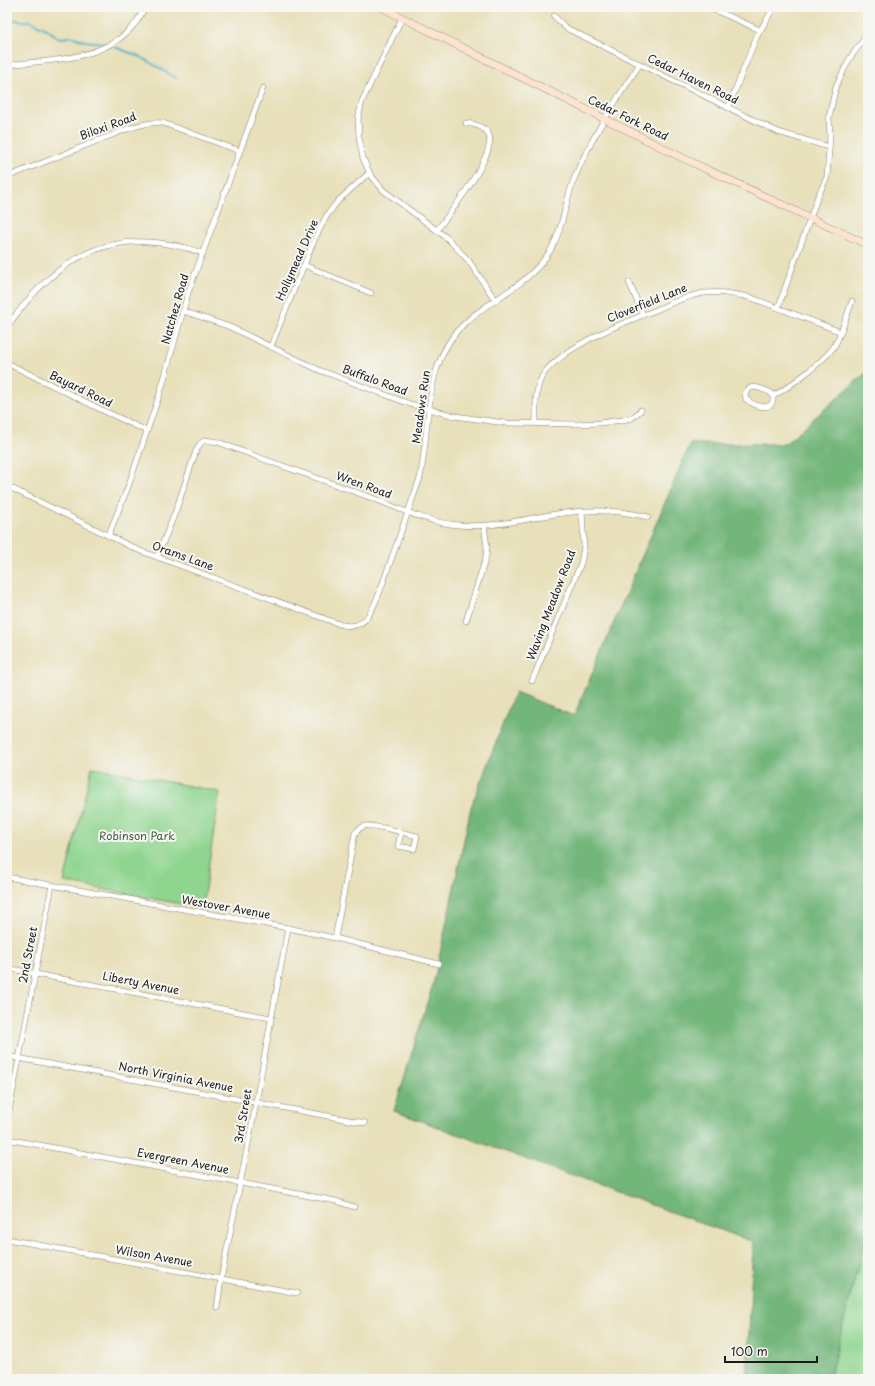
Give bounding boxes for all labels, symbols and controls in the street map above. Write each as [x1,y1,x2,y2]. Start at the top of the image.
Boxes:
street label: Cedar Haven Road [645,49,742,108]
street label: Cedar Fork Road [585,91,671,144]
street label: Biloxi Road [77,107,139,144]
street label: Hollymead Drive [271,216,322,303]
street label: Natchez Road [156,272,193,346]
street label: Cloverfield Lane [604,279,689,326]
street label: Buffalo Road [340,360,410,399]
street label: Bayard Road [47,366,116,411]
street label: Meadows Run [407,369,434,445]
street label: Wren Road [334,467,394,502]
street label: Orams Lane [150,536,216,575]
street label: Waving Meadow Road [522,547,580,663]
park label: Robinson Park [99,827,175,844]
street label: Westover Avenue [180,890,272,923]
street label: 2nd Street [14,925,41,985]
street label: Liberty Avenue [101,967,181,998]
street label: North Virginia Avenue [117,1057,235,1096]
street label: 3rd Street [229,1087,256,1144]
street label: Evergreen Avenue [136,1143,231,1178]
street label: Wilson Avenue [114,1240,194,1271]
scale bar [725,1338,817,1364]
text: 100 m [731,1342,768,1360]

